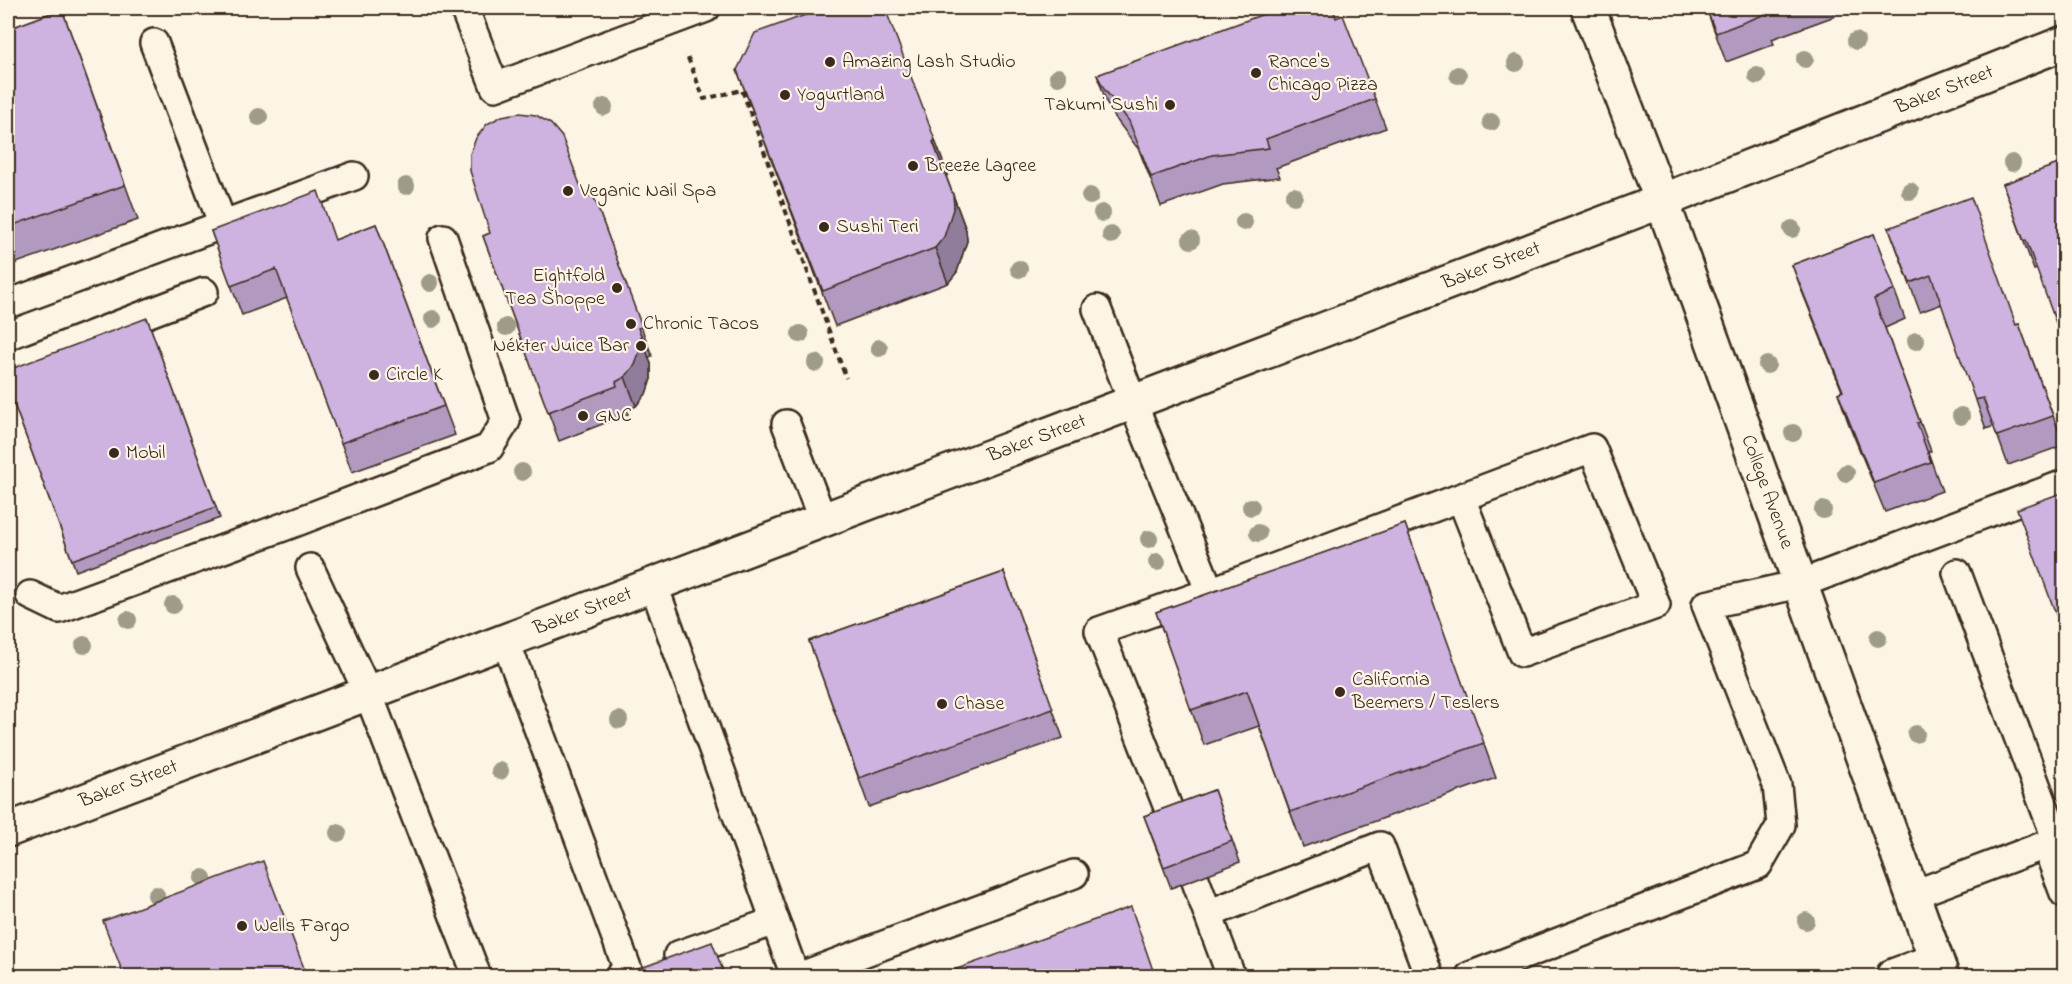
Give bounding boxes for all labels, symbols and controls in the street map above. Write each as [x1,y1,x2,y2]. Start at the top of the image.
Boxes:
place label: Amazing Lash Studio [842,48,1016,78]
place label: Rance's Chicago Pizza [1268,48,1378,101]
marker: Amazing Lash Studio [823,55,837,69]
street label: Baker Street [1890,57,1998,123]
marker: Rance's Chicago Pizza [1249,66,1263,80]
place label: Yogurtland [797,81,885,111]
marker: Yogurtland [778,88,792,102]
place label: Takumi Sushi [1044,91,1158,120]
marker: Takumi Sushi [1163,98,1177,112]
place label: Breeze Lagree [924,152,1036,182]
marker: Breeze Lagree [906,159,920,173]
place label: Veganic Nail Spa [579,177,716,207]
marker: Veganic Nail Spa [561,184,575,198]
place label: Sushi Teri [836,213,919,242]
marker: Sushi Teri [817,220,831,234]
street label: Baker Street [1437,234,1545,298]
place label: Eightfold Tea Shoppe [505,262,605,314]
marker: Eightfold Tea Shoppe [610,281,624,295]
place label: Chronic Tacos [643,310,759,339]
marker: Chronic Tacos [624,317,638,331]
place label: Nékter Juice Bar [493,332,630,361]
marker: Nékter Juice Bar [634,339,648,353]
place label: Circle K [386,361,443,390]
marker: Circle K [367,368,381,382]
place label: GNC [595,402,632,431]
street label: Baker Street [983,407,1091,471]
marker: GNC [576,409,590,423]
street label: College Avenue [1733,431,1801,553]
place label: Mobil [126,439,165,468]
marker: Mobil [107,446,121,460]
street label: Baker Street [528,579,637,644]
place label: California Beemers / Teslers [1351,666,1500,718]
marker: California Beemers / Teslers [1333,685,1347,699]
place label: Chase [954,690,1004,719]
marker: Chase [935,697,949,711]
street label: Baker Street [74,752,182,816]
place label: Wells Fargo [254,912,350,942]
marker: Wells Fargo [235,919,249,933]

